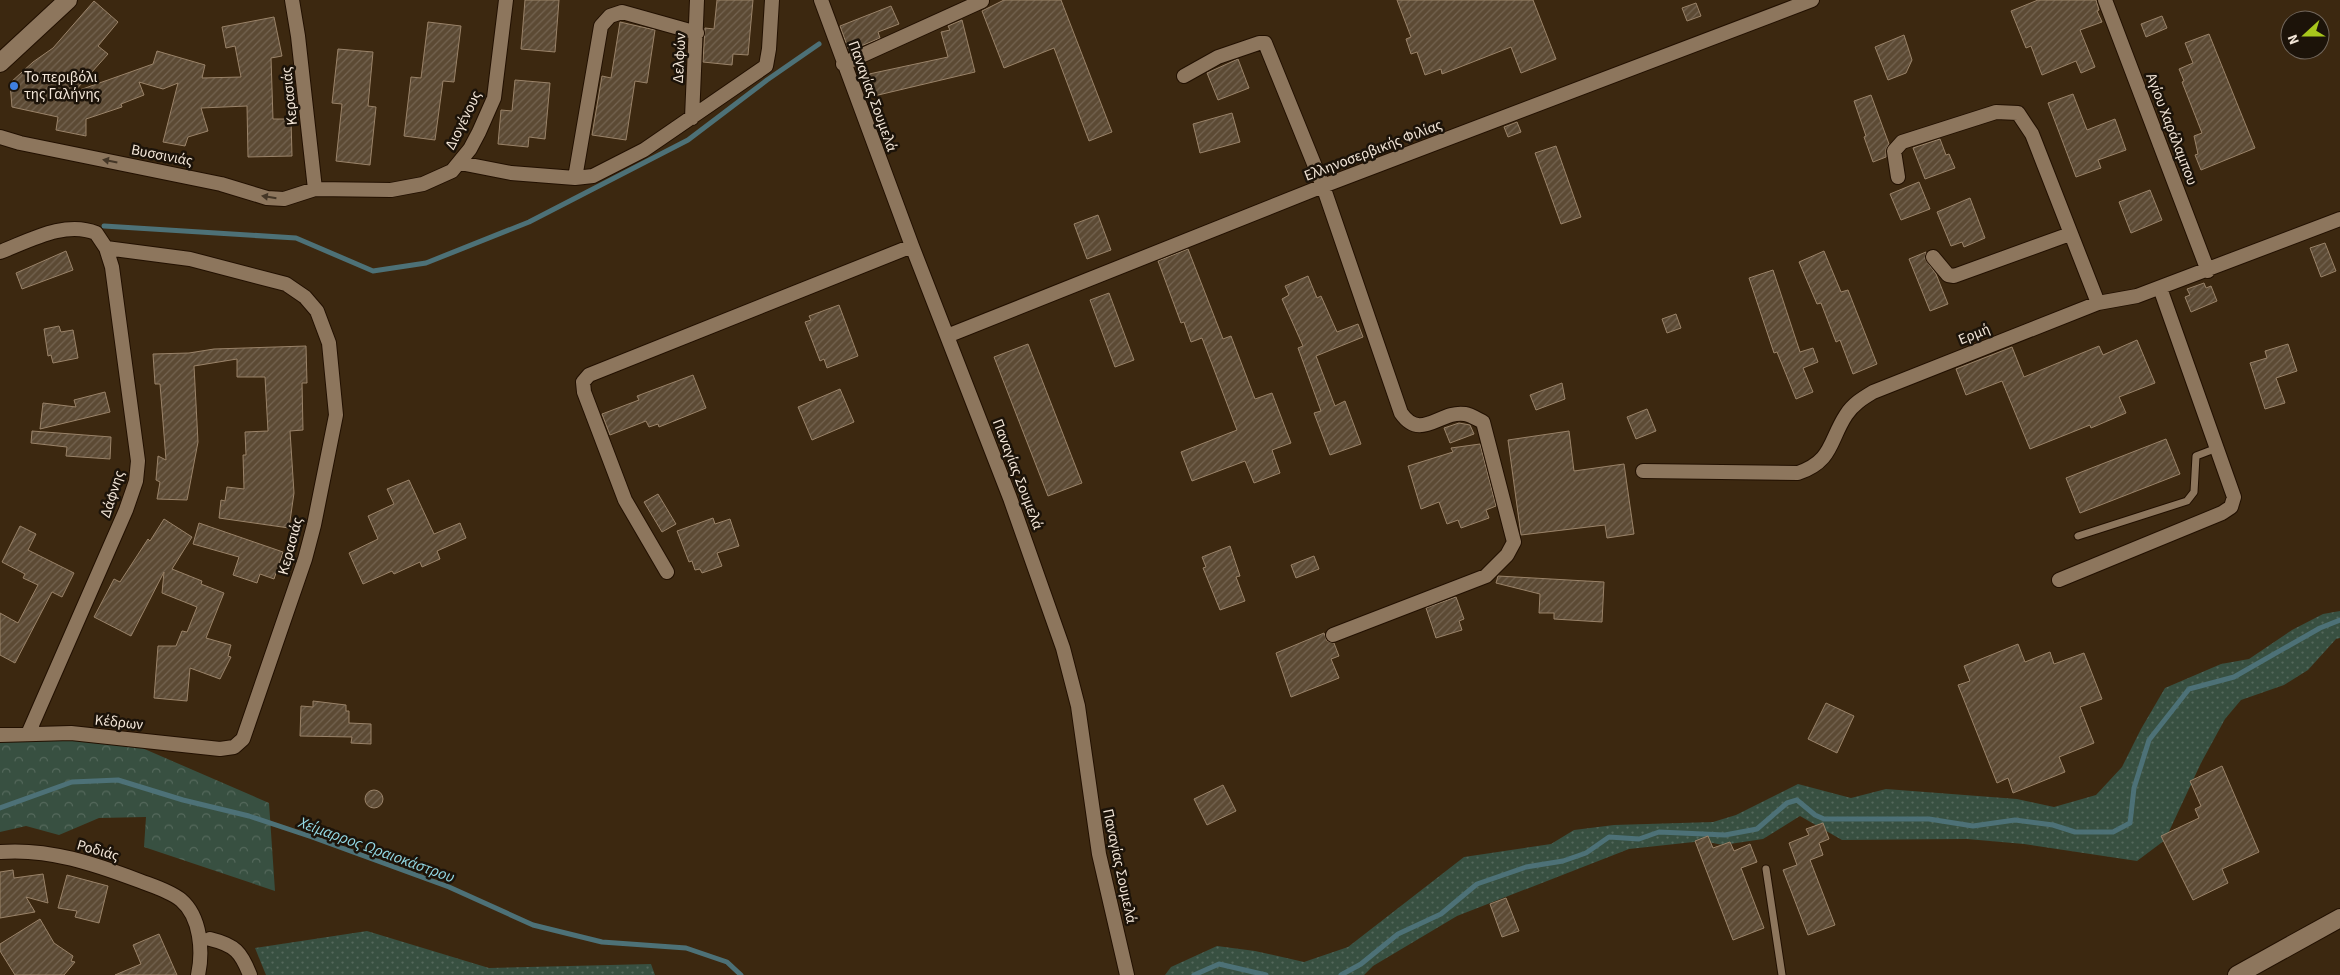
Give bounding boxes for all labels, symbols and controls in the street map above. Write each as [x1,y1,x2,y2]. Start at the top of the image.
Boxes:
north arrow [2280,10,2330,60]
text: N [2283,31,2305,47]
street label: Δελφών [668,32,691,84]
street label: Παναγίας Σουμελά [843,38,903,155]
street label: Κερασιάς [276,65,303,126]
place label: Το περιβόλι της Γαλήνης [24,67,101,105]
street label: Αγίου Χαράλαμπου [2140,70,2203,188]
marker: Το περιβόλι της Γαλήνης [8,80,20,92]
street label: Διογένους [440,87,487,153]
street label: Ελληνοσερβικής Φιλίας [1301,114,1446,186]
street label: Βυσσινιάς [129,139,195,172]
one-way arrow [102,157,118,165]
one-way arrow [260,193,276,201]
street label: Ερμή [1955,319,1993,350]
street label: Παναγίας Σουμελά [987,416,1048,533]
street label: Δάφνης [95,467,130,521]
street label: Κερασιάς [273,514,308,577]
street label: Κέδρων [94,710,144,735]
street label: Παναγίας Σουμελά [1097,807,1142,926]
water label: Χείμαρρος Ωραιοκάστρου [295,811,458,888]
street label: Ροδιάς [74,834,122,867]

